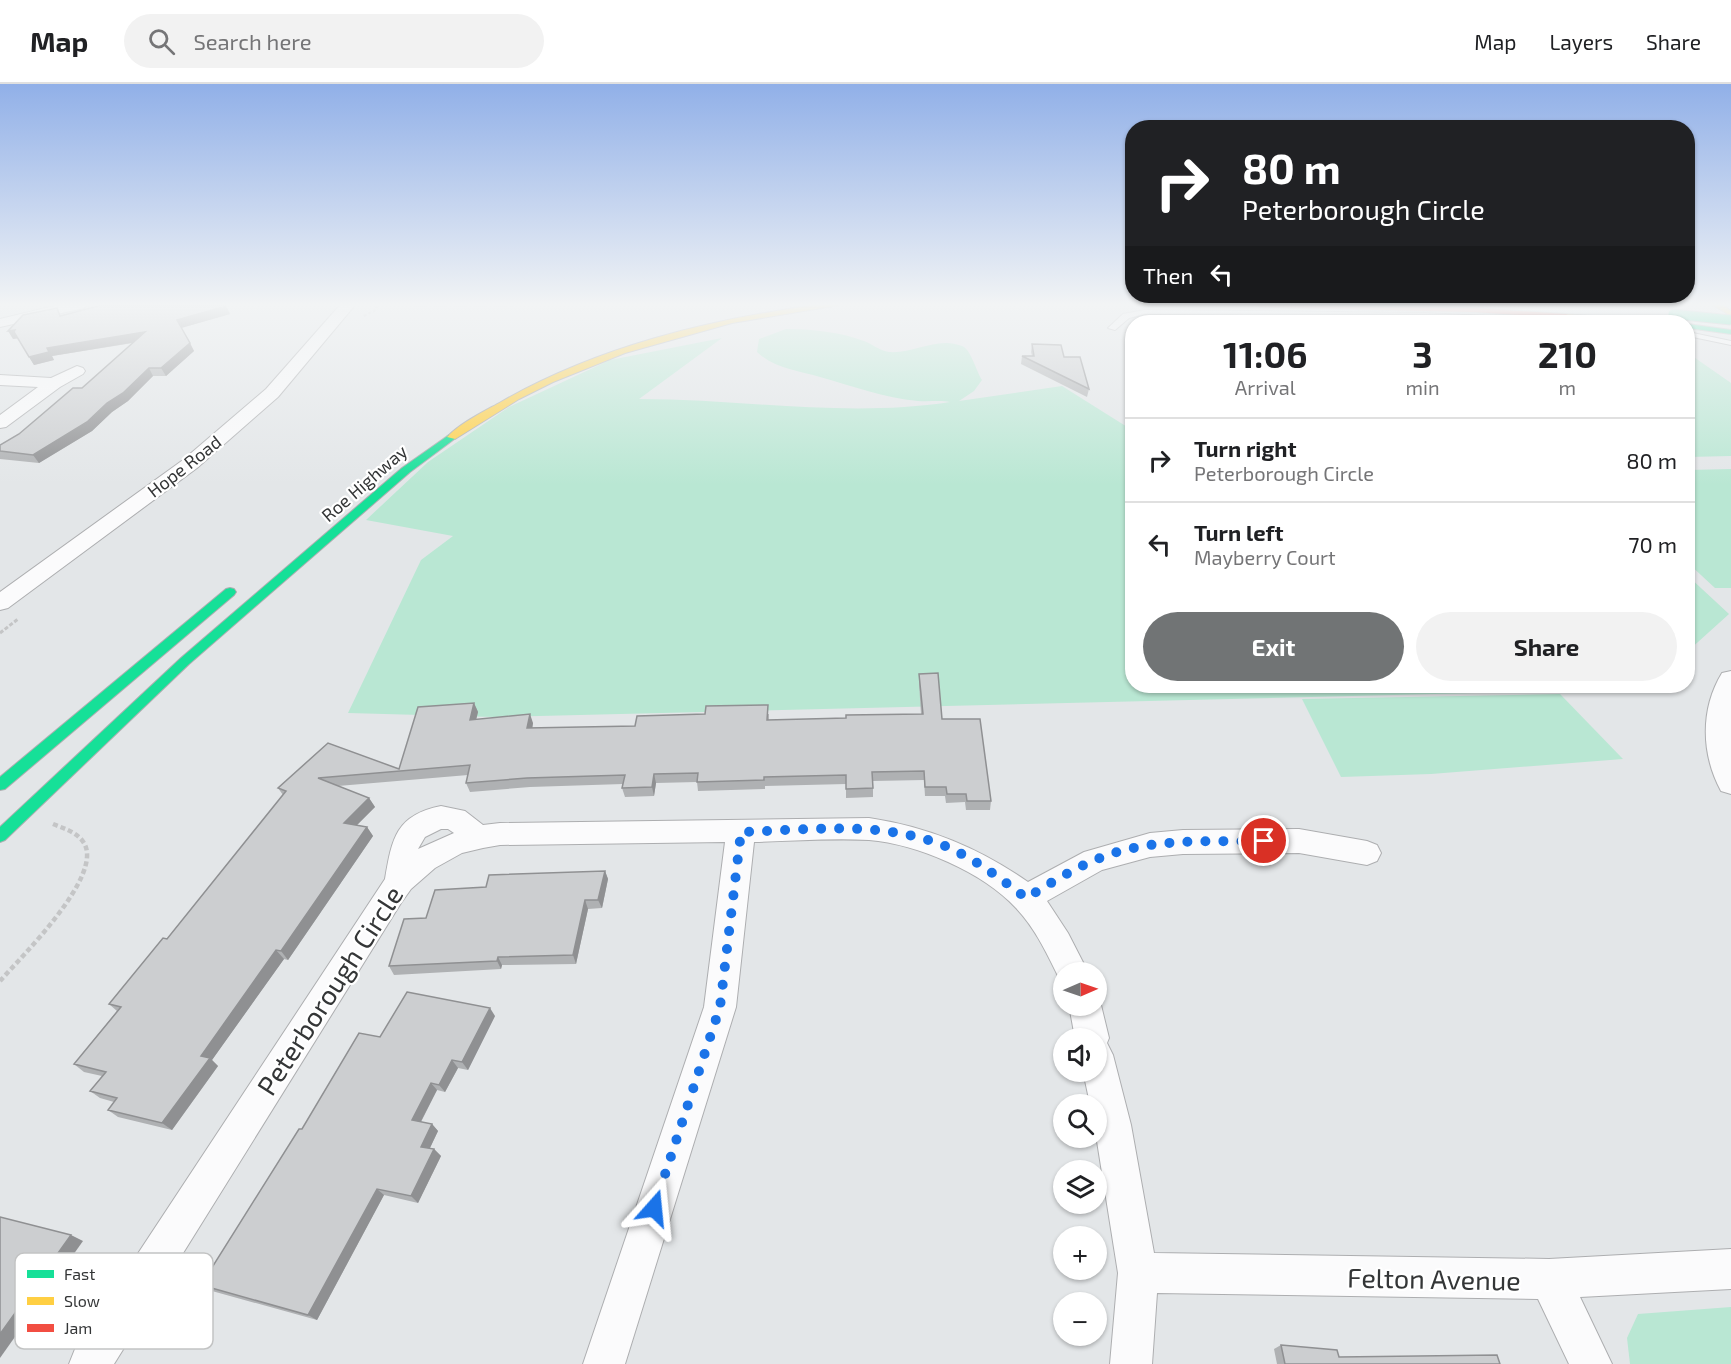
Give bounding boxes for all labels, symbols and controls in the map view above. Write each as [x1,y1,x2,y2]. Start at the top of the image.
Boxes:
search box [124,14,544,68]
text: Map [30,24,88,58]
icon: search [145,25,178,58]
text: Search here [193,28,312,54]
text: Map [1474,29,1516,54]
text: Layers [1549,29,1613,54]
text: Share [1646,29,1701,54]
text: 80 m [1242,142,1341,192]
icon: right [1143,144,1221,222]
text: Peterborough Circle [1242,193,1485,225]
icon: left [1205,258,1238,291]
text: Then [1143,262,1193,288]
text: 11:06 [1223,332,1307,375]
text: 3 [1412,332,1433,375]
text: 210 [1538,332,1597,375]
text: Arrival [1235,375,1296,399]
text: min [1406,375,1440,399]
text: m [1559,375,1576,399]
street label: Hope Road [143,430,225,502]
text: Turn right [1194,435,1296,461]
street label: Roe Highway [317,440,412,526]
icon: right [1143,444,1176,477]
text: 80 m [1626,447,1677,473]
text: Peterborough Circle [1194,461,1374,485]
text: Turn left [1194,519,1283,545]
icon: left [1143,528,1176,561]
text: 70 m [1628,531,1677,557]
text: Mayberry Court [1194,545,1336,569]
button: Exit [1143,612,1404,681]
button: Share [1416,612,1677,681]
pin [1238,815,1289,866]
icon: arrive [1247,824,1280,857]
street label: Peterborough Circle [249,879,409,1101]
north arrow [1053,962,1107,1016]
map controls [1053,962,1107,1346]
button: sound [1053,1028,1107,1082]
button: search [1053,1094,1107,1148]
button: layers [1053,1160,1107,1214]
position arrow [622,1176,686,1240]
button: + [1053,1226,1107,1280]
legend [15,1253,213,1349]
street label: Felton Avenue [1347,1260,1521,1296]
text: Fast [64,1264,95,1283]
text: Slow [64,1291,100,1310]
button: − [1053,1292,1107,1346]
text: Jam [64,1318,92,1337]

